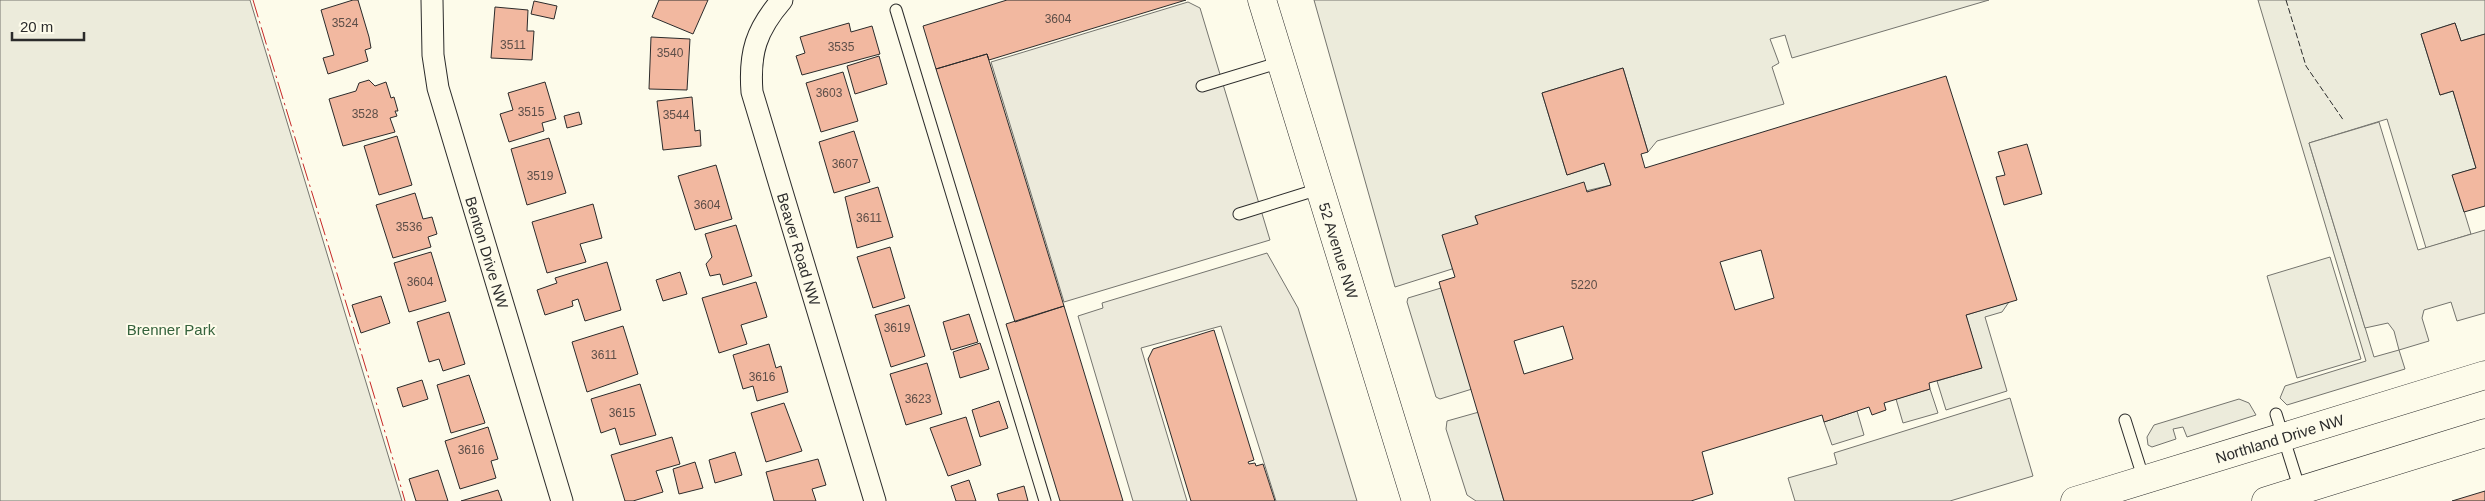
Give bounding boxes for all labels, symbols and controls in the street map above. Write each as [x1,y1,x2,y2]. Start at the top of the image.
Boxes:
scale bar [12,10,85,42]
house number: 3604 [1045,12,1072,26]
house number: 3524 [332,16,359,30]
text: 20 m [20,18,53,35]
house number: 3511 [500,38,526,52]
house number: 3535 [828,40,855,54]
house number: 3540 [657,46,684,60]
house number: 3603 [816,86,843,100]
house number: 3515 [518,105,545,119]
house number: 3528 [352,107,379,121]
house number: 3544 [663,108,690,122]
house number: 3607 [832,157,859,171]
house number: 3519 [527,169,554,183]
street label: Beaver Road NW [774,191,824,308]
street label: Benton Drive NW [463,194,512,311]
house number: 3604 [694,198,721,212]
street label: 52 Avenue NW [1316,200,1362,301]
house number: 3611 [856,211,882,225]
house number: 3536 [396,220,423,234]
house number: 3604 [407,275,434,289]
house number: 5220 [1571,278,1598,292]
park label: Brenner Park [127,321,216,338]
house number: 3619 [884,321,911,335]
house number: 3611 [591,348,617,362]
house number: 3616 [749,370,776,384]
house number: 3623 [905,392,932,406]
house number: 3615 [609,406,636,420]
street label: Northland Drive NW [2213,410,2347,466]
house number: 3616 [458,443,485,457]

